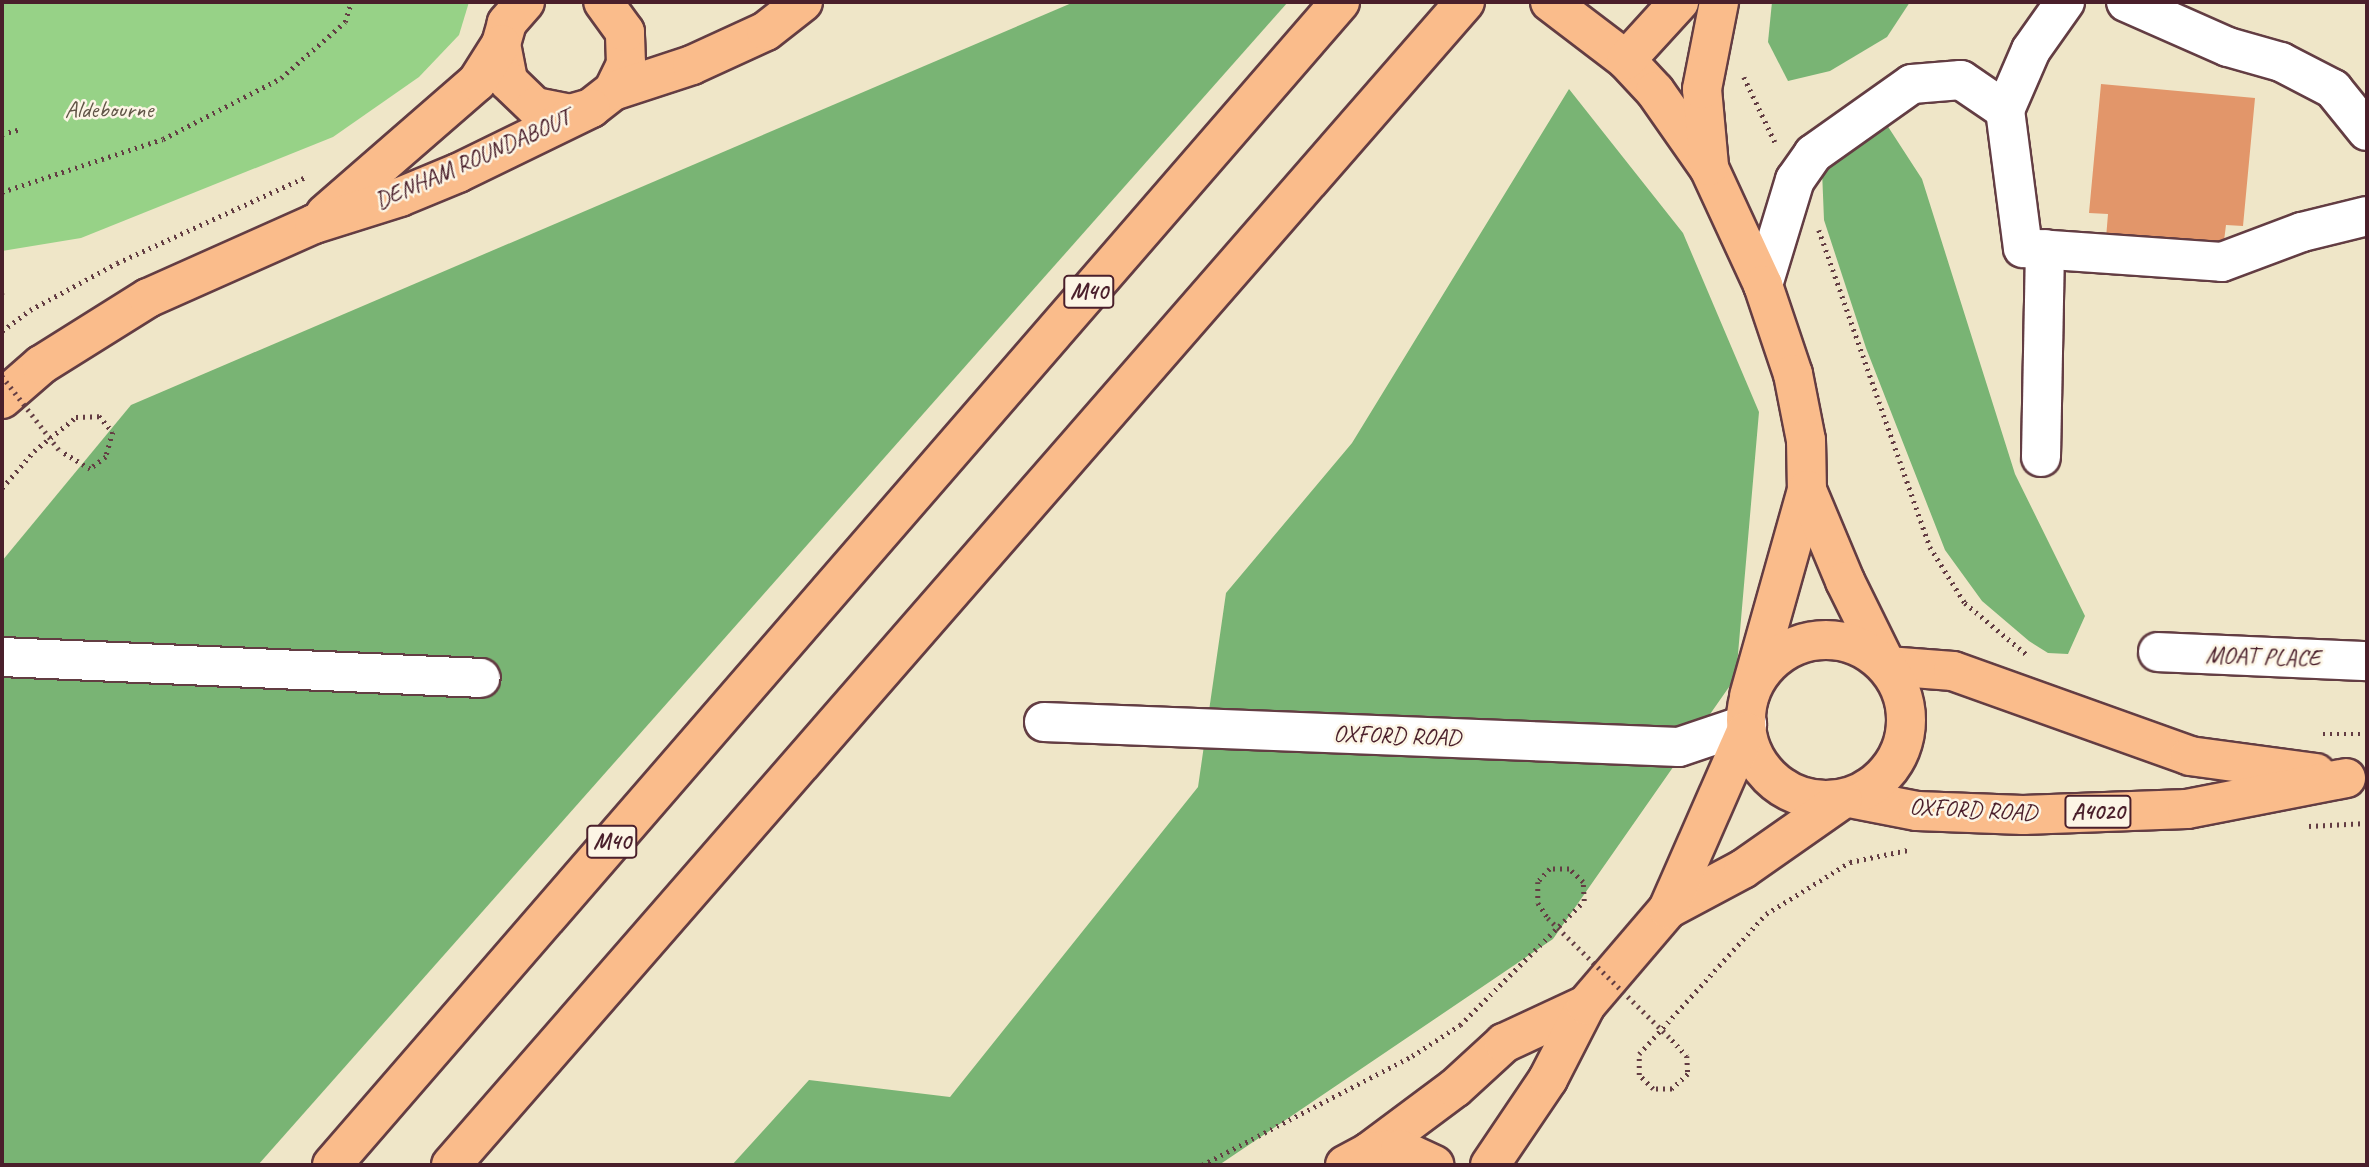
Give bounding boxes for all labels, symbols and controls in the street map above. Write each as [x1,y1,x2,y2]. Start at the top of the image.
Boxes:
park label: Aldebourne [65,96,153,124]
street label: DENHAM ROUNDABOUT [371,104,575,216]
road number: M40 [1063,272,1115,312]
street label: MOAT PLACE [2205,641,2321,673]
street label: OXFORD ROAD [1332,719,1462,753]
street label: OXFORD ROAD [1908,792,2038,828]
road number: A4020 [2063,792,2133,832]
road number: M40 [586,822,638,862]

